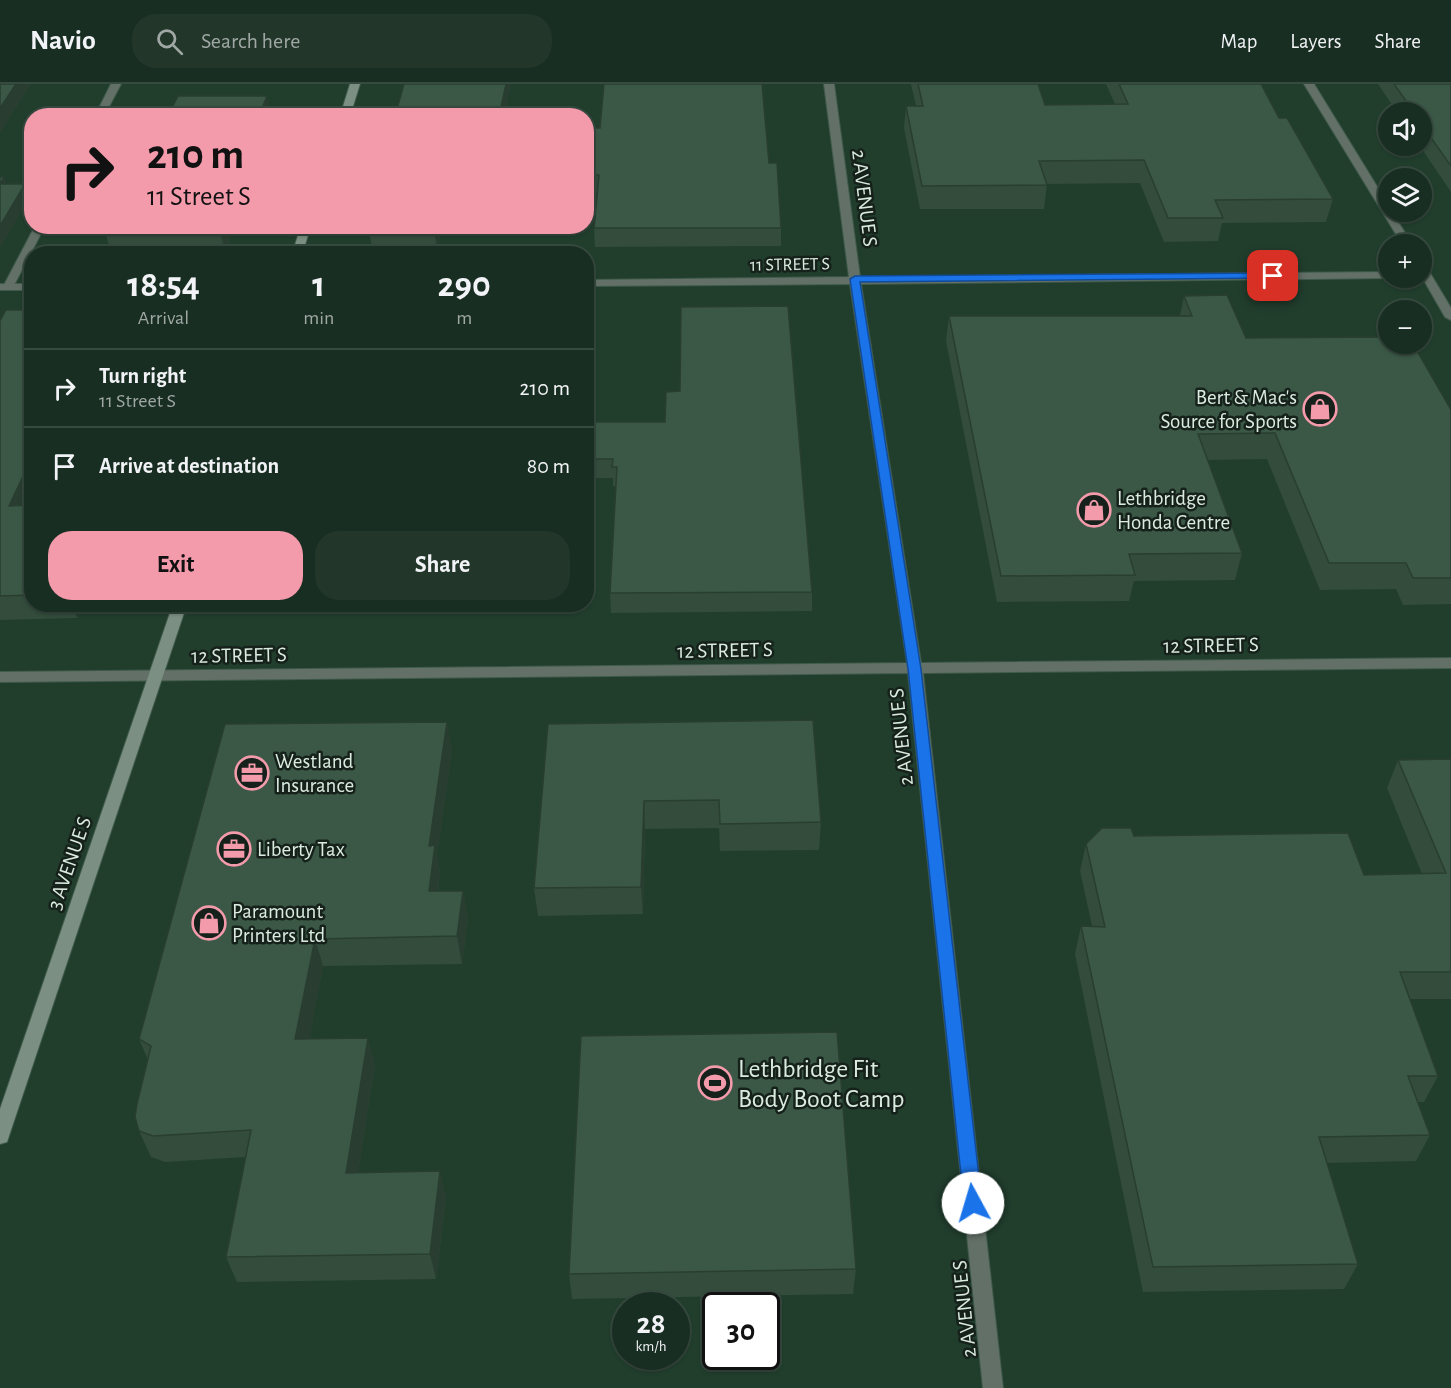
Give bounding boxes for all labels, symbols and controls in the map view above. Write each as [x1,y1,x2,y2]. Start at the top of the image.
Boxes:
search box [132,14,552,68]
icon: search [153,25,186,58]
text: Navio [30,27,96,55]
text: Search here [201,30,300,52]
text: Map [1221,31,1257,52]
text: Layers [1290,31,1341,52]
text: Share [1374,31,1421,52]
map controls [1378,102,1432,354]
button: sound [1378,102,1432,156]
icon: right [48,132,126,210]
text: 210 m [147,134,244,176]
street label: 2 AVENUE S [848,148,881,248]
button: layers [1378,168,1432,222]
text: 11 Street S [147,183,251,210]
button: + [1378,234,1432,288]
pin [1247,250,1298,301]
street label: 11 STREET S [750,255,830,275]
icon: arrive [1256,259,1289,292]
text: 18:54 [127,267,200,303]
text: 1 [312,267,325,303]
text: 290 [438,267,491,303]
button: − [1378,300,1432,354]
text: Arrival [138,308,189,328]
text: min [303,308,334,328]
text: m [456,308,472,328]
text: Turn right [99,365,186,387]
icon: right [48,372,81,405]
text: 210 m [520,377,570,399]
place label: Bert & Mac's Source for Sports [1160,387,1297,432]
text: 11 Street S [99,391,176,411]
shop icon: Bert & Mac's Source for Sports [1302,391,1338,427]
icon: arrive [48,450,81,483]
text: Arrive at destination [99,455,279,477]
text: 80 m [527,455,570,477]
place label: Lethbridge Honda Centre [1117,488,1230,533]
shop icon: Lethbridge Honda Centre [1076,492,1112,528]
button: Exit [48,531,303,600]
button: Share [315,531,570,600]
street label: 12 STREET S [1163,634,1259,657]
street label: 12 STREET S [677,639,773,662]
street label: 12 STREET S [191,644,287,667]
street label: 2 AVENUE S [886,687,917,787]
place label: Westland Insurance [275,751,354,796]
office icon: Westland Insurance [234,755,270,791]
street label: 3 AVENUE S [44,814,95,912]
office icon: Liberty Tax [216,831,252,867]
place label: Liberty Tax [257,839,345,860]
place label: Paramount Printers Ltd [232,901,326,946]
shop icon: Paramount Printers Ltd [191,905,227,941]
place label: Lethbridge Fit Body Boot Camp [738,1056,904,1112]
sports icon: Lethbridge Fit Body Boot Camp [697,1065,733,1101]
position arrow [941,1171,1005,1235]
street label: 2 AVENUE S [949,1259,980,1359]
speed limit sign: 30 [702,1292,780,1370]
text: 28 [637,1309,665,1339]
text: km/h [636,1339,666,1354]

